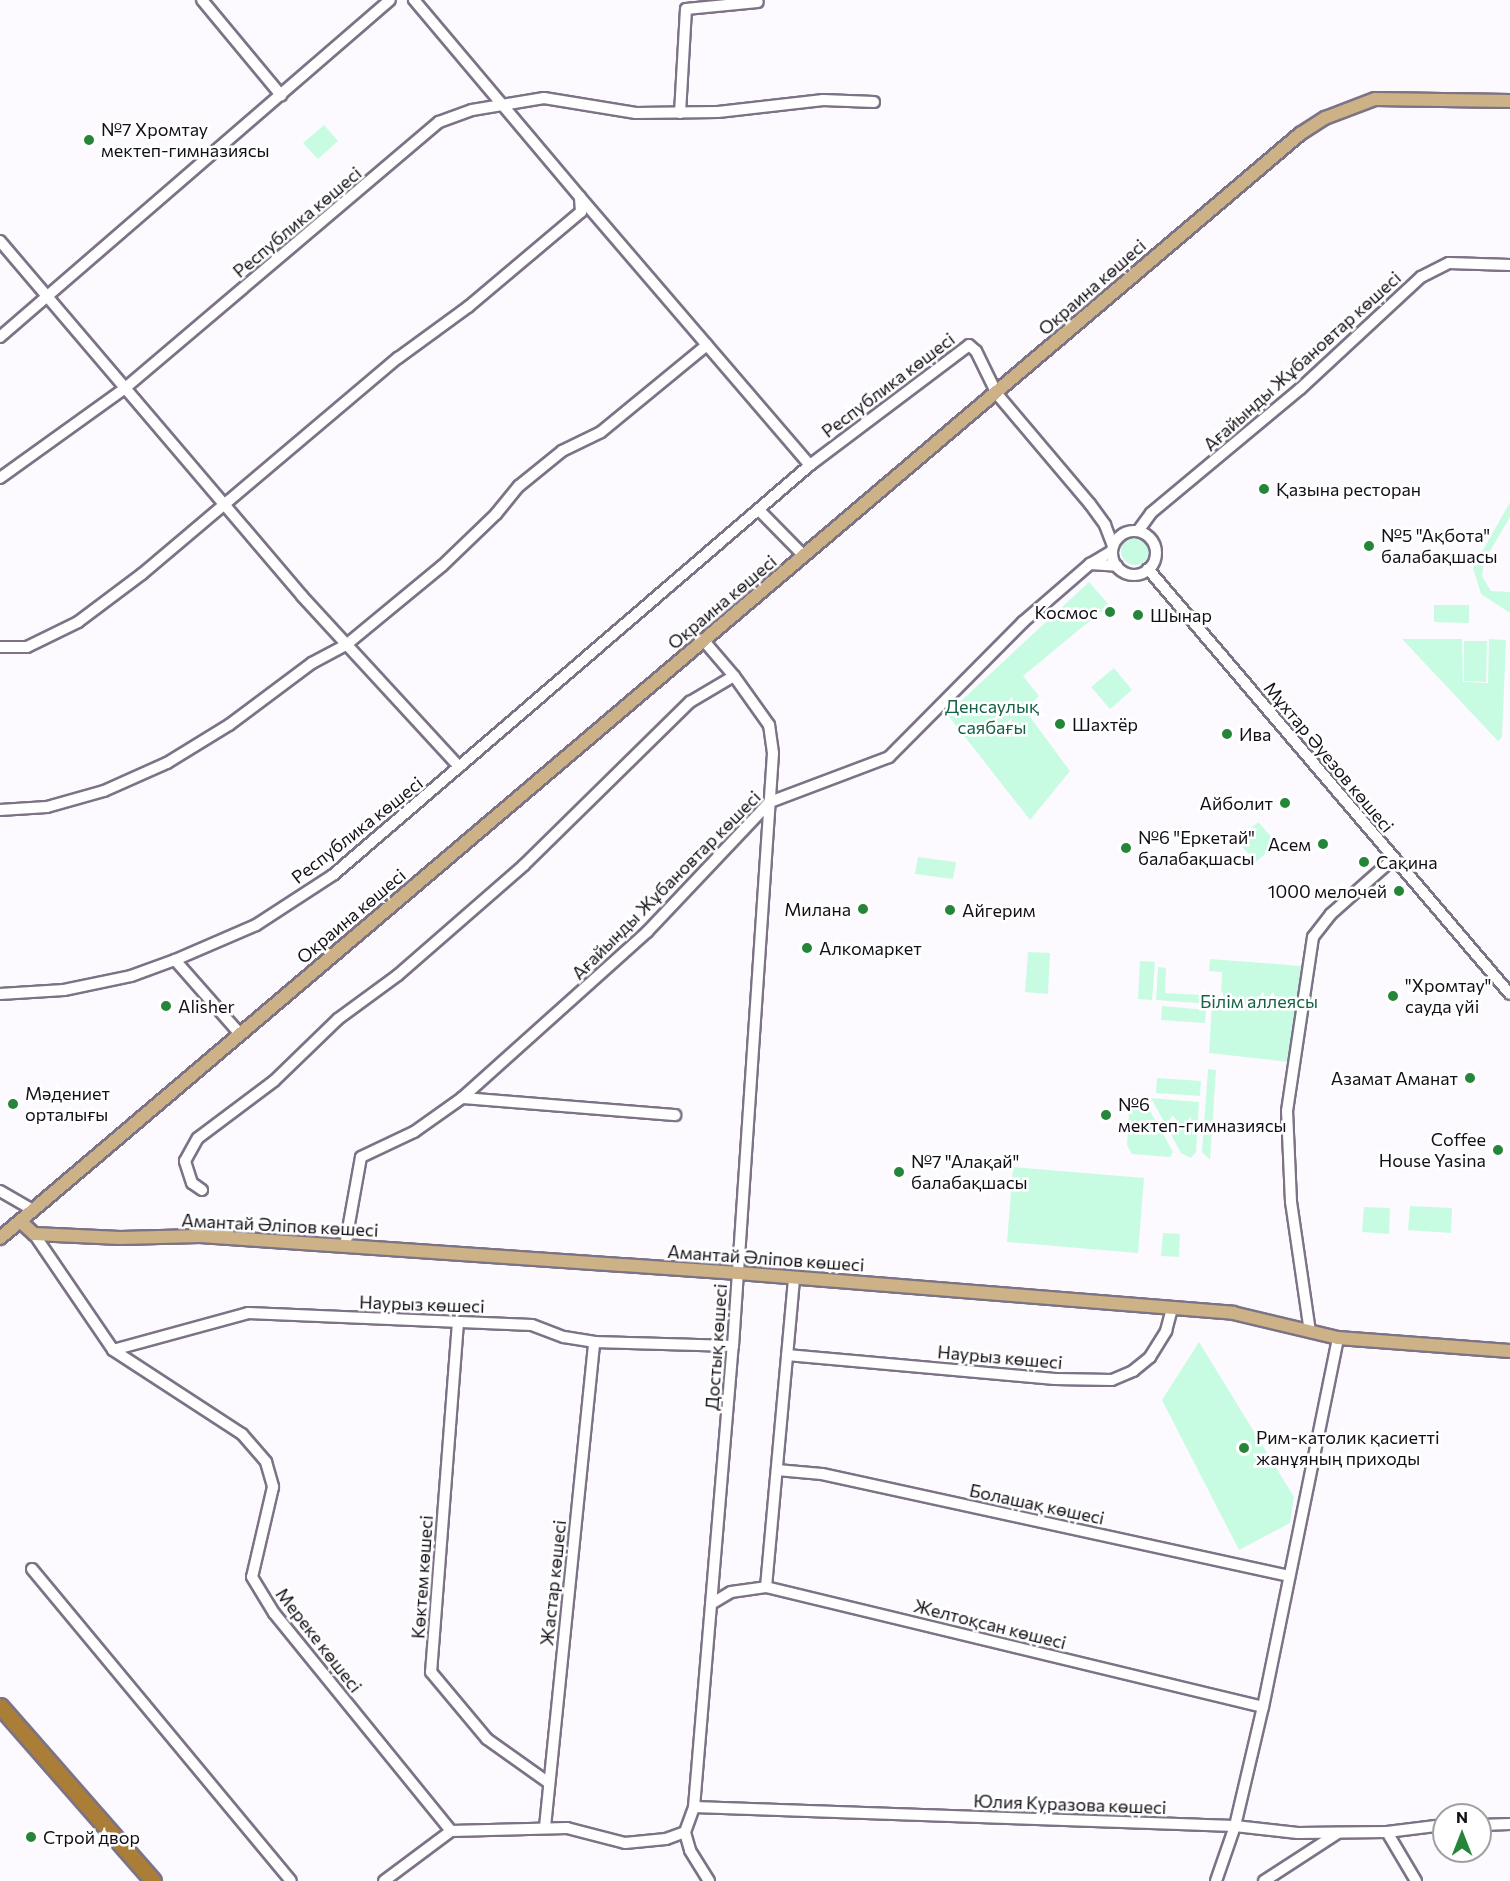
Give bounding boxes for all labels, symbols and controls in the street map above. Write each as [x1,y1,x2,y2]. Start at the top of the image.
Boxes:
place label: №7 Хромтау мектеп-гимназиясы [101,119,270,162]
marker: №7 Хромтау мектеп-гимназиясы [82,133,96,147]
street label: Республика көшесі [228,162,366,282]
street label: Окраина көшесі [1034,234,1150,340]
street label: Ағайынды Жұбановтар көшесі [1199,267,1405,455]
street label: Республика көшесі [817,328,959,442]
place label: Қазына ресторан [1276,478,1421,500]
marker: Қазына ресторан [1257,482,1271,496]
place label: №5 "Ақбота" балабақшасы [1381,525,1498,568]
marker: №5 "Ақбота" балабақшасы [1362,539,1376,553]
street label: Окраина көшесі [663,550,781,654]
place label: Космос [1034,601,1098,623]
place label: Шынар [1150,604,1212,626]
marker: Космос [1103,605,1117,619]
marker: Шынар [1131,608,1145,622]
street label: Мұхтар Әуезов көшесі [1260,677,1398,837]
park label: Денсаулық саябағы [945,696,1039,738]
place label: Шахтёр [1072,713,1138,735]
marker: Шахтёр [1053,717,1067,731]
place label: Ива [1239,723,1271,745]
marker: Ива [1220,727,1234,741]
street label: Республика көшесі [287,772,427,888]
street label: Ағайынды Жұбановтар көшесі [567,786,765,984]
place label: Айболит [1200,792,1273,814]
marker: Айболит [1278,796,1292,810]
place label: №6 "Еркетай" балабақшасы [1138,827,1255,870]
place label: Асем [1268,833,1311,855]
marker: Асем [1316,837,1330,851]
marker: №6 "Еркетай" балабақшасы [1119,841,1133,855]
place label: Сақина [1376,851,1438,873]
marker: Сақина [1357,855,1371,869]
street label: Окраина көшесі [292,864,410,968]
place label: 1000 мелочей [1268,880,1387,902]
marker: 1000 мелочей [1392,884,1406,898]
place label: Милана [784,898,851,920]
place label: Айгерим [962,899,1036,921]
marker: Милана [856,902,870,916]
marker: Айгерим [943,903,957,917]
place label: Алкомаркет [819,937,922,959]
marker: Алкомаркет [800,941,814,955]
place label: "Хромтау" сауда үйі [1405,975,1491,1018]
marker: "Хромтау" сауда үйі [1386,989,1400,1003]
park label: Білім аллеясы [1200,990,1318,1012]
place label: Alisher [178,995,235,1017]
marker: Alisher [159,999,173,1013]
place label: Азамат Аманат [1331,1067,1458,1089]
marker: Азамат Аманат [1463,1071,1477,1085]
place label: Мәдениет орталығы [25,1083,110,1126]
place label: №6 мектеп-гимназиясы [1118,1094,1287,1136]
marker: Мәдениет орталығы [6,1097,20,1111]
marker: №6 мектеп-гимназиясы [1099,1108,1113,1122]
place label: Coffee House Yasina [1379,1129,1486,1172]
marker: Coffee House Yasina [1491,1143,1505,1157]
place label: №7 "Алақай" балабақшасы [911,1151,1028,1194]
marker: №7 "Алақай" балабақшасы [892,1165,906,1179]
street label: Амантай Әліпов көшесі [181,1209,379,1241]
street label: Амантай Әліпов көшесі [667,1240,865,1276]
street label: Достық көшесі [701,1283,731,1411]
street label: Наурыз көшесі [359,1291,485,1317]
street label: Наурыз көшесі [937,1341,1063,1373]
place label: Рим-католик қасиетті жанұяның приходы [1256,1427,1440,1470]
marker: Рим-католик қасиетті жанұяның приходы [1237,1441,1251,1455]
street label: Болашақ көшесі [968,1479,1106,1529]
street label: Көктем көшесі [407,1514,437,1640]
street label: Жастар көшесі [536,1519,570,1647]
street label: Мереке көшесі [271,1583,367,1697]
street label: Желтоқсан көшесі [911,1595,1069,1653]
street label: Юлия Куразова көшесі [973,1790,1167,1818]
north arrow [1432,1803,1492,1863]
text: N [1456,1807,1468,1826]
place label: Строй двор [43,1826,140,1848]
marker: Строй двор [24,1830,38,1844]

